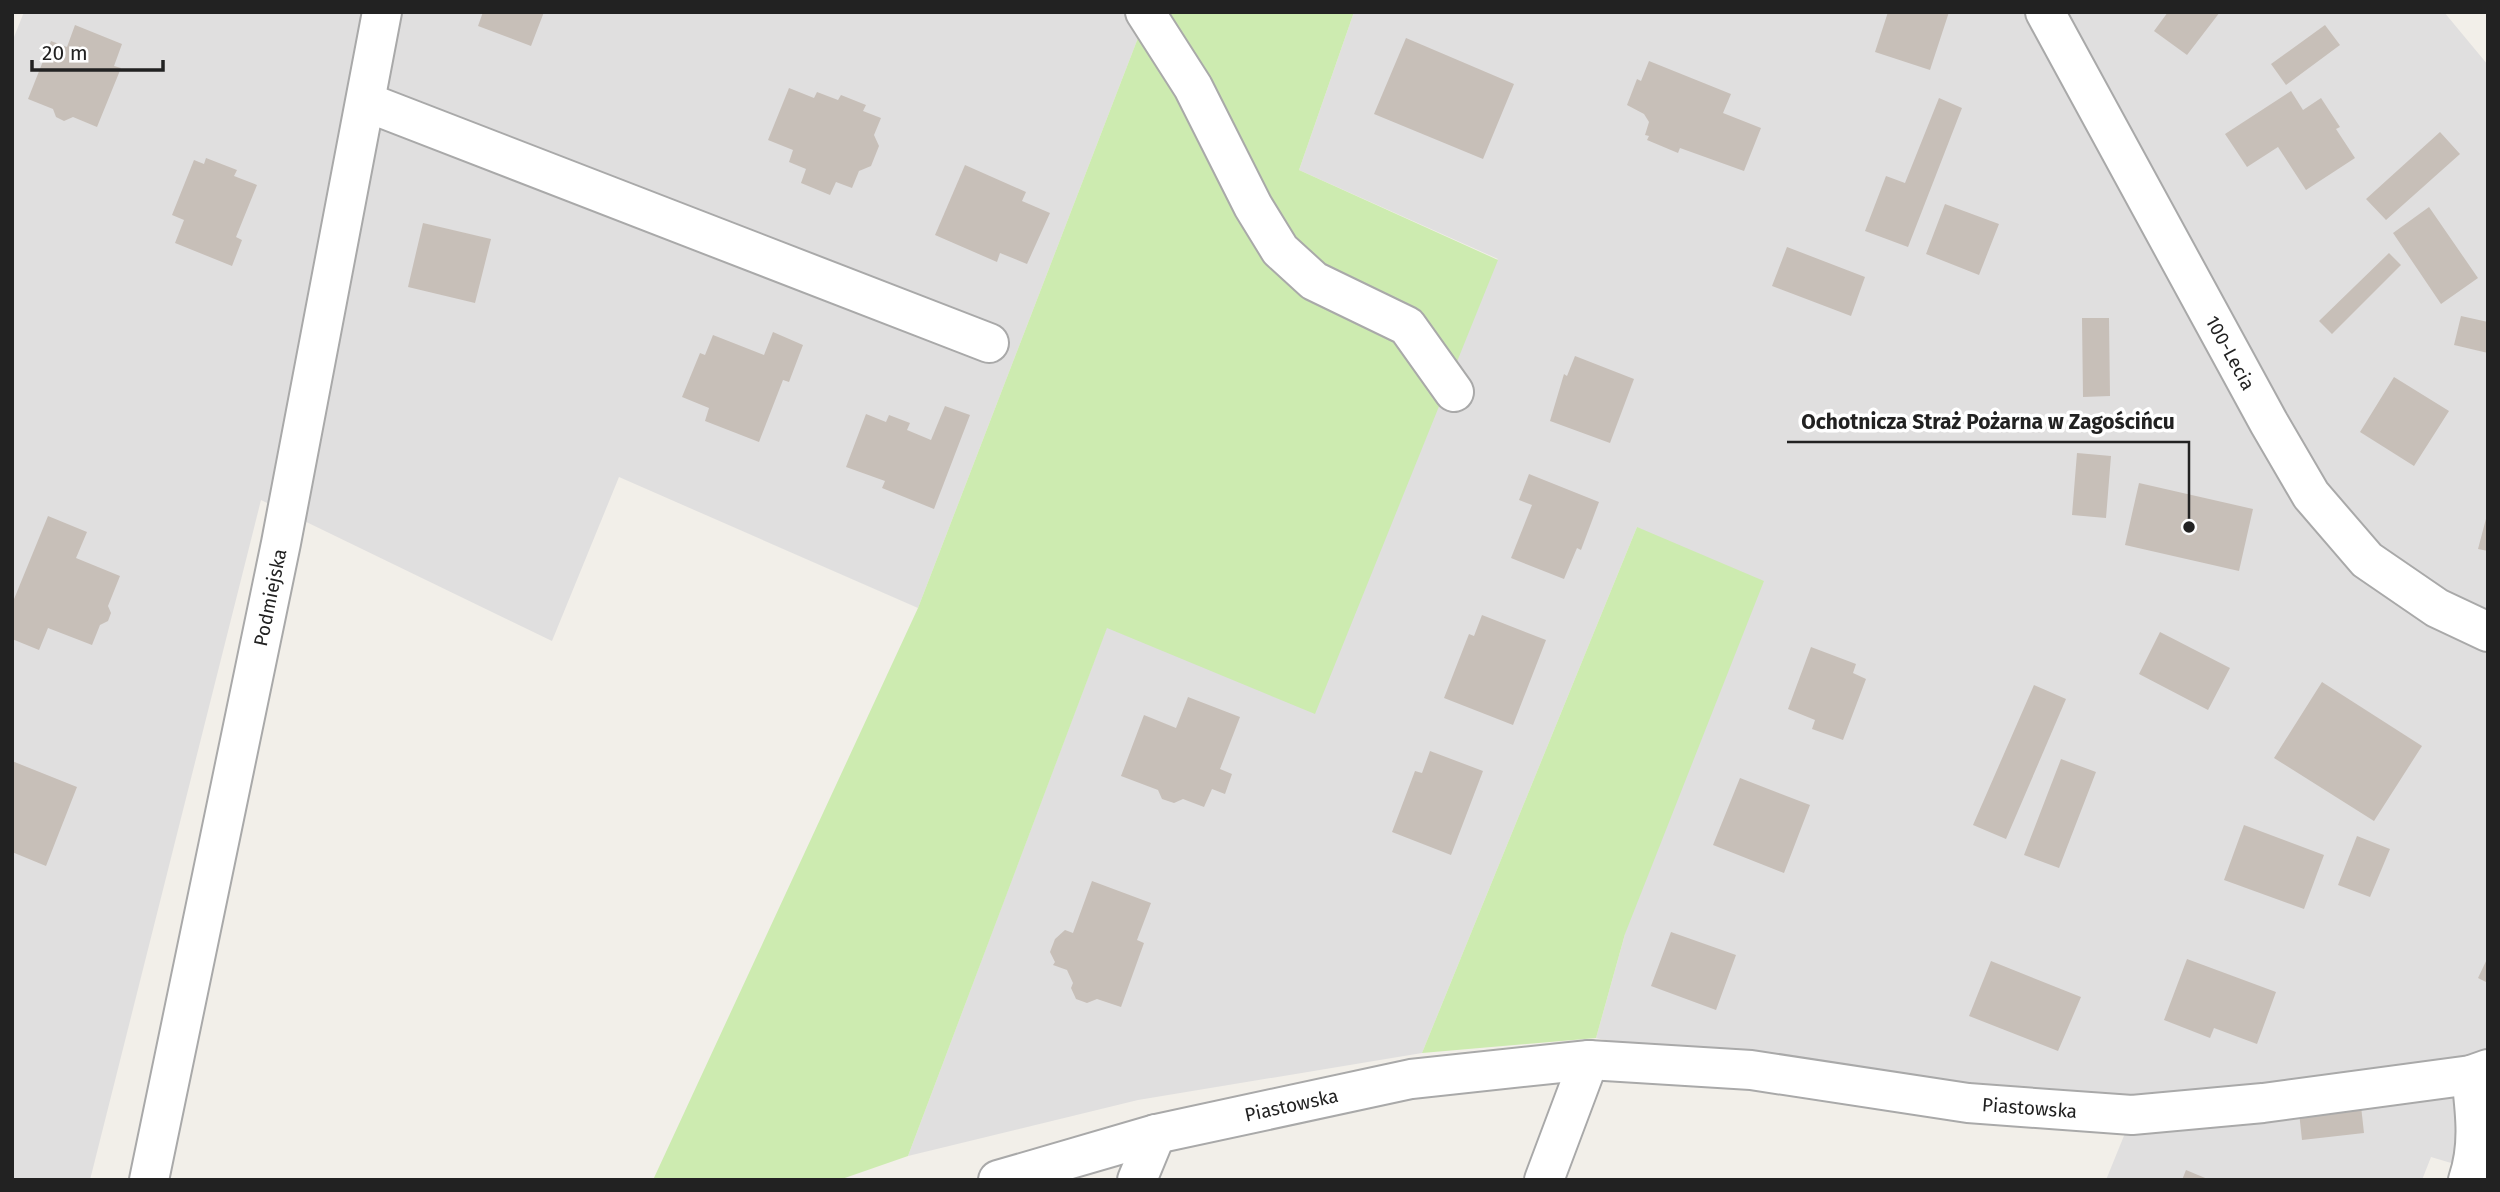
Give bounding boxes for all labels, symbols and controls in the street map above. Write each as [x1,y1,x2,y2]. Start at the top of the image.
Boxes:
scale bar [32,28,163,72]
text: 20 m [42,40,88,66]
street label: 100-Lecia [2201,311,2260,394]
callout: Ochotnicza Straż Pożarna w Zagościńcu [1787,400,2189,442]
text: Ochotnicza Straż Pożarna w Zagościńcu [1801,409,2175,435]
street label: Podmiejska [248,547,291,648]
street label: Piastowska [1242,1084,1340,1126]
street label: Piastowska [1981,1093,2078,1122]

